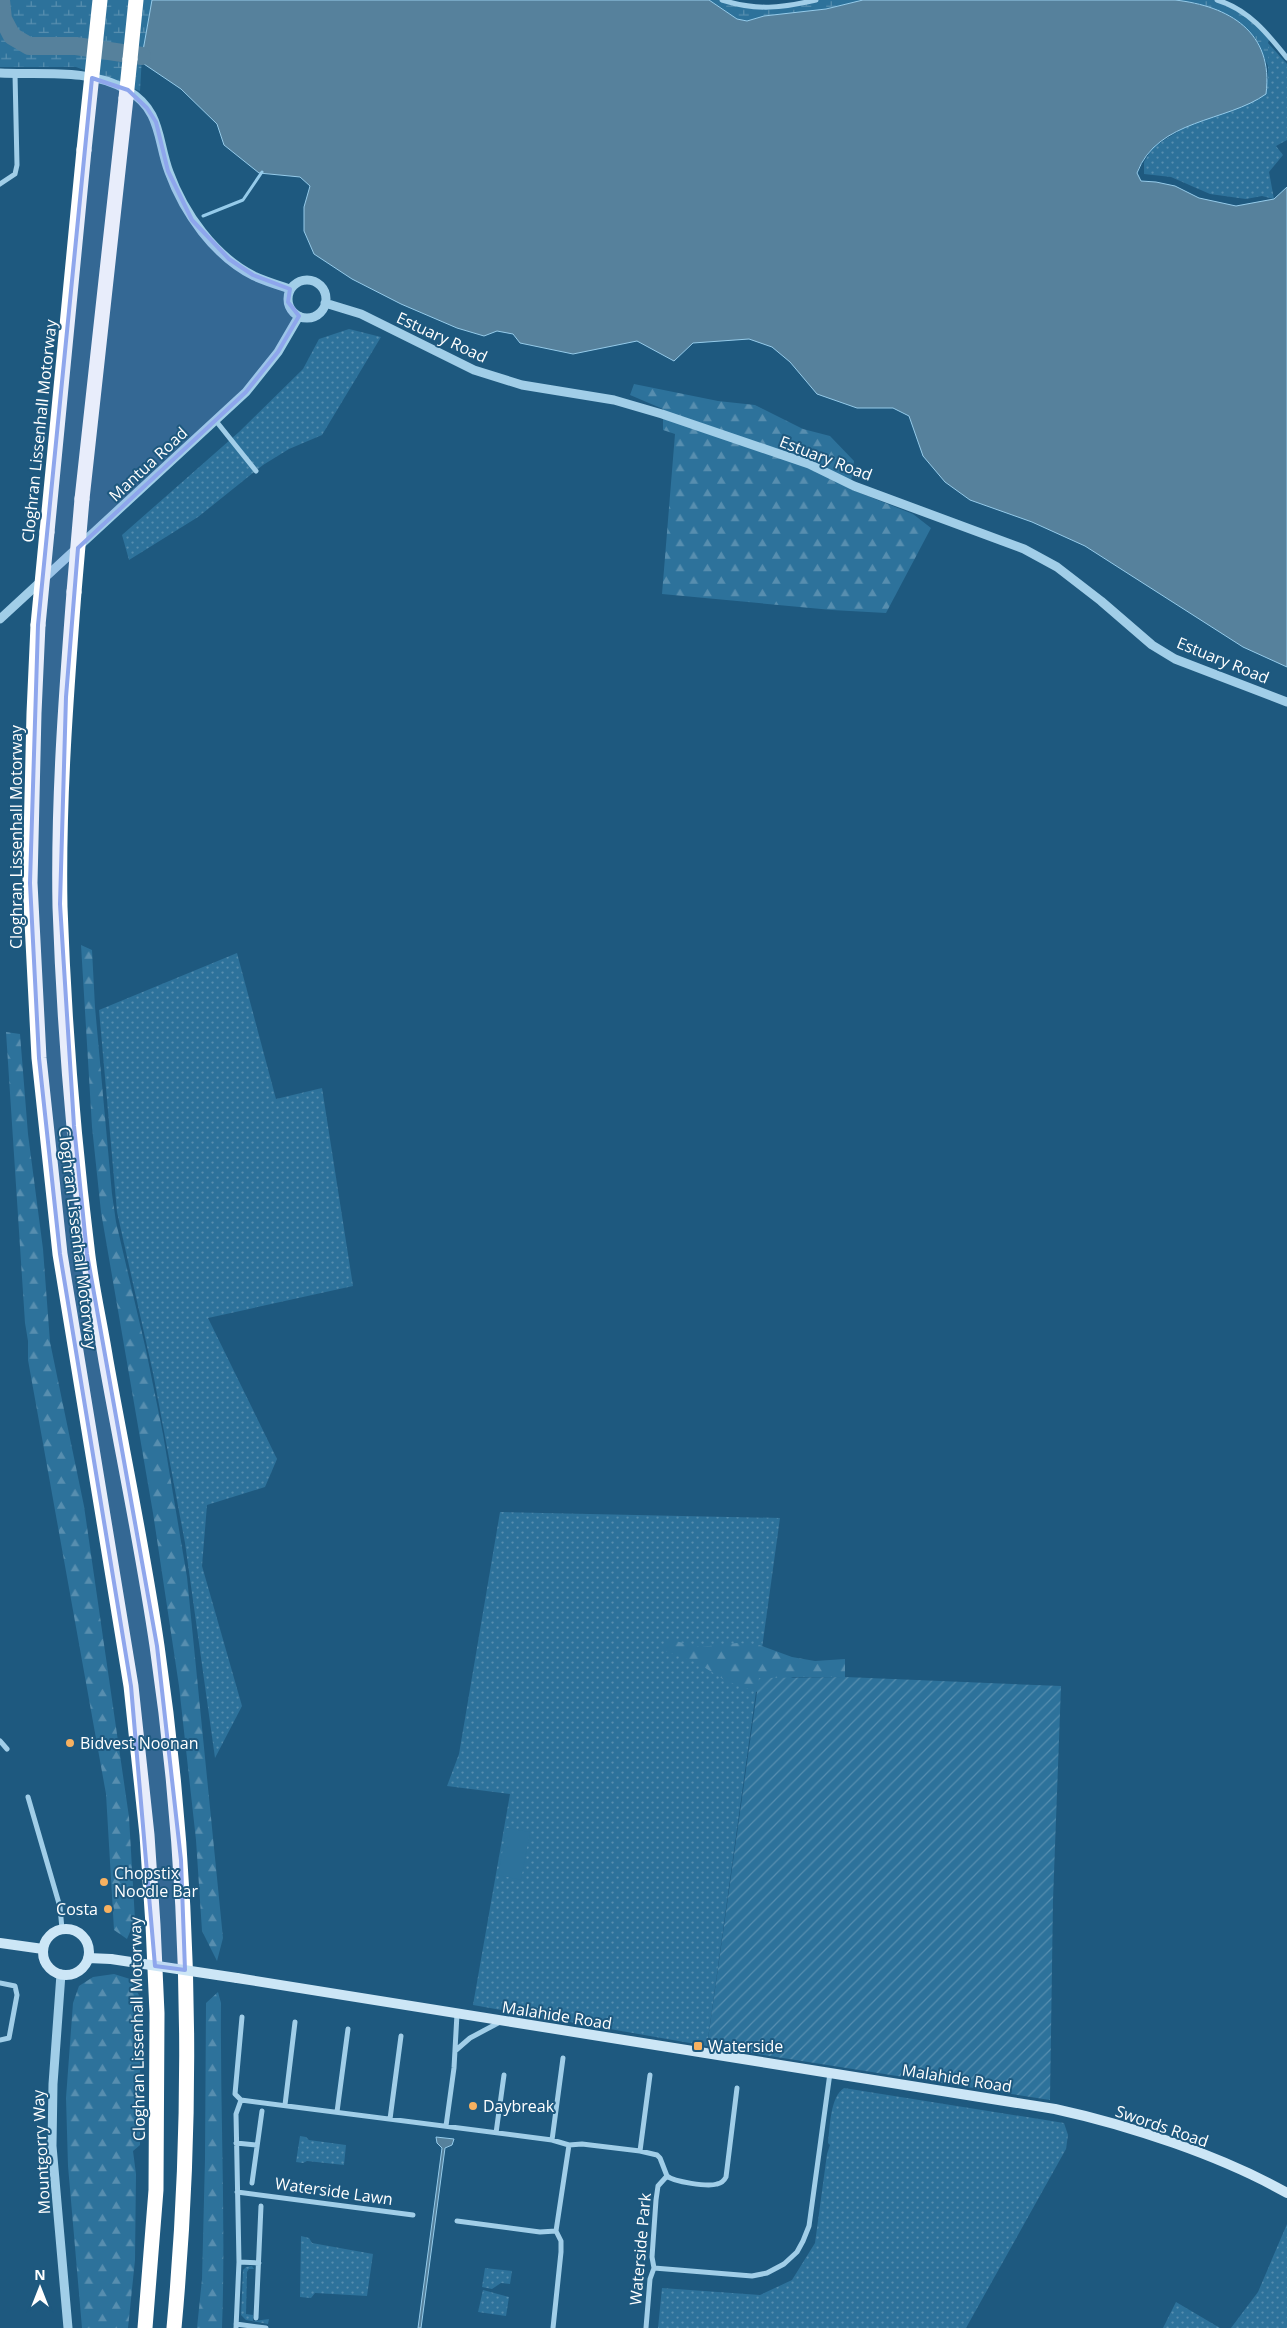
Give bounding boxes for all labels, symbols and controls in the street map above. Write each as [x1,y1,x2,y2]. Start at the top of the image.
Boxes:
street label: Estuary Road [393,306,491,368]
street label: Cloghran Lissenhall Motorway [16,317,62,544]
street label: Mantua Road [104,422,192,506]
street label: Estuary Road [776,430,876,486]
street label: Estuary Road [1174,631,1272,689]
street label: Cloghran Lissenhall Motorway [5,724,27,949]
street label: Cloghran Lissenhall Motorway [53,1125,103,1352]
place label: Bidvest Noonan [80,1732,198,1754]
marker: Bidvest Noonan [64,1737,76,1749]
place label: Chopstix Noodle Bar [114,1862,198,1902]
marker: Chopstix Noodle Bar [98,1876,110,1888]
place label: Costa [56,1898,98,1920]
marker: Costa [102,1903,114,1915]
street label: Cloghran Lissenhall Motorway [124,1916,150,2141]
street label: Malahide Road [500,1995,614,2035]
place label: Waterside [708,2035,783,2057]
marker: Waterside [692,2040,704,2052]
street label: Malahide Road [900,2058,1014,2098]
street label: Mountgorry Way [27,2088,55,2215]
place label: Daybreak [483,2095,555,2117]
marker: Daybreak [467,2100,479,2112]
street label: Swords Road [1113,2100,1211,2152]
street label: Waterside Lawn [274,2172,394,2210]
street label: Waterside Park [624,2191,656,2306]
north arrow [15,2263,65,2313]
text: N [34,2265,46,2284]

